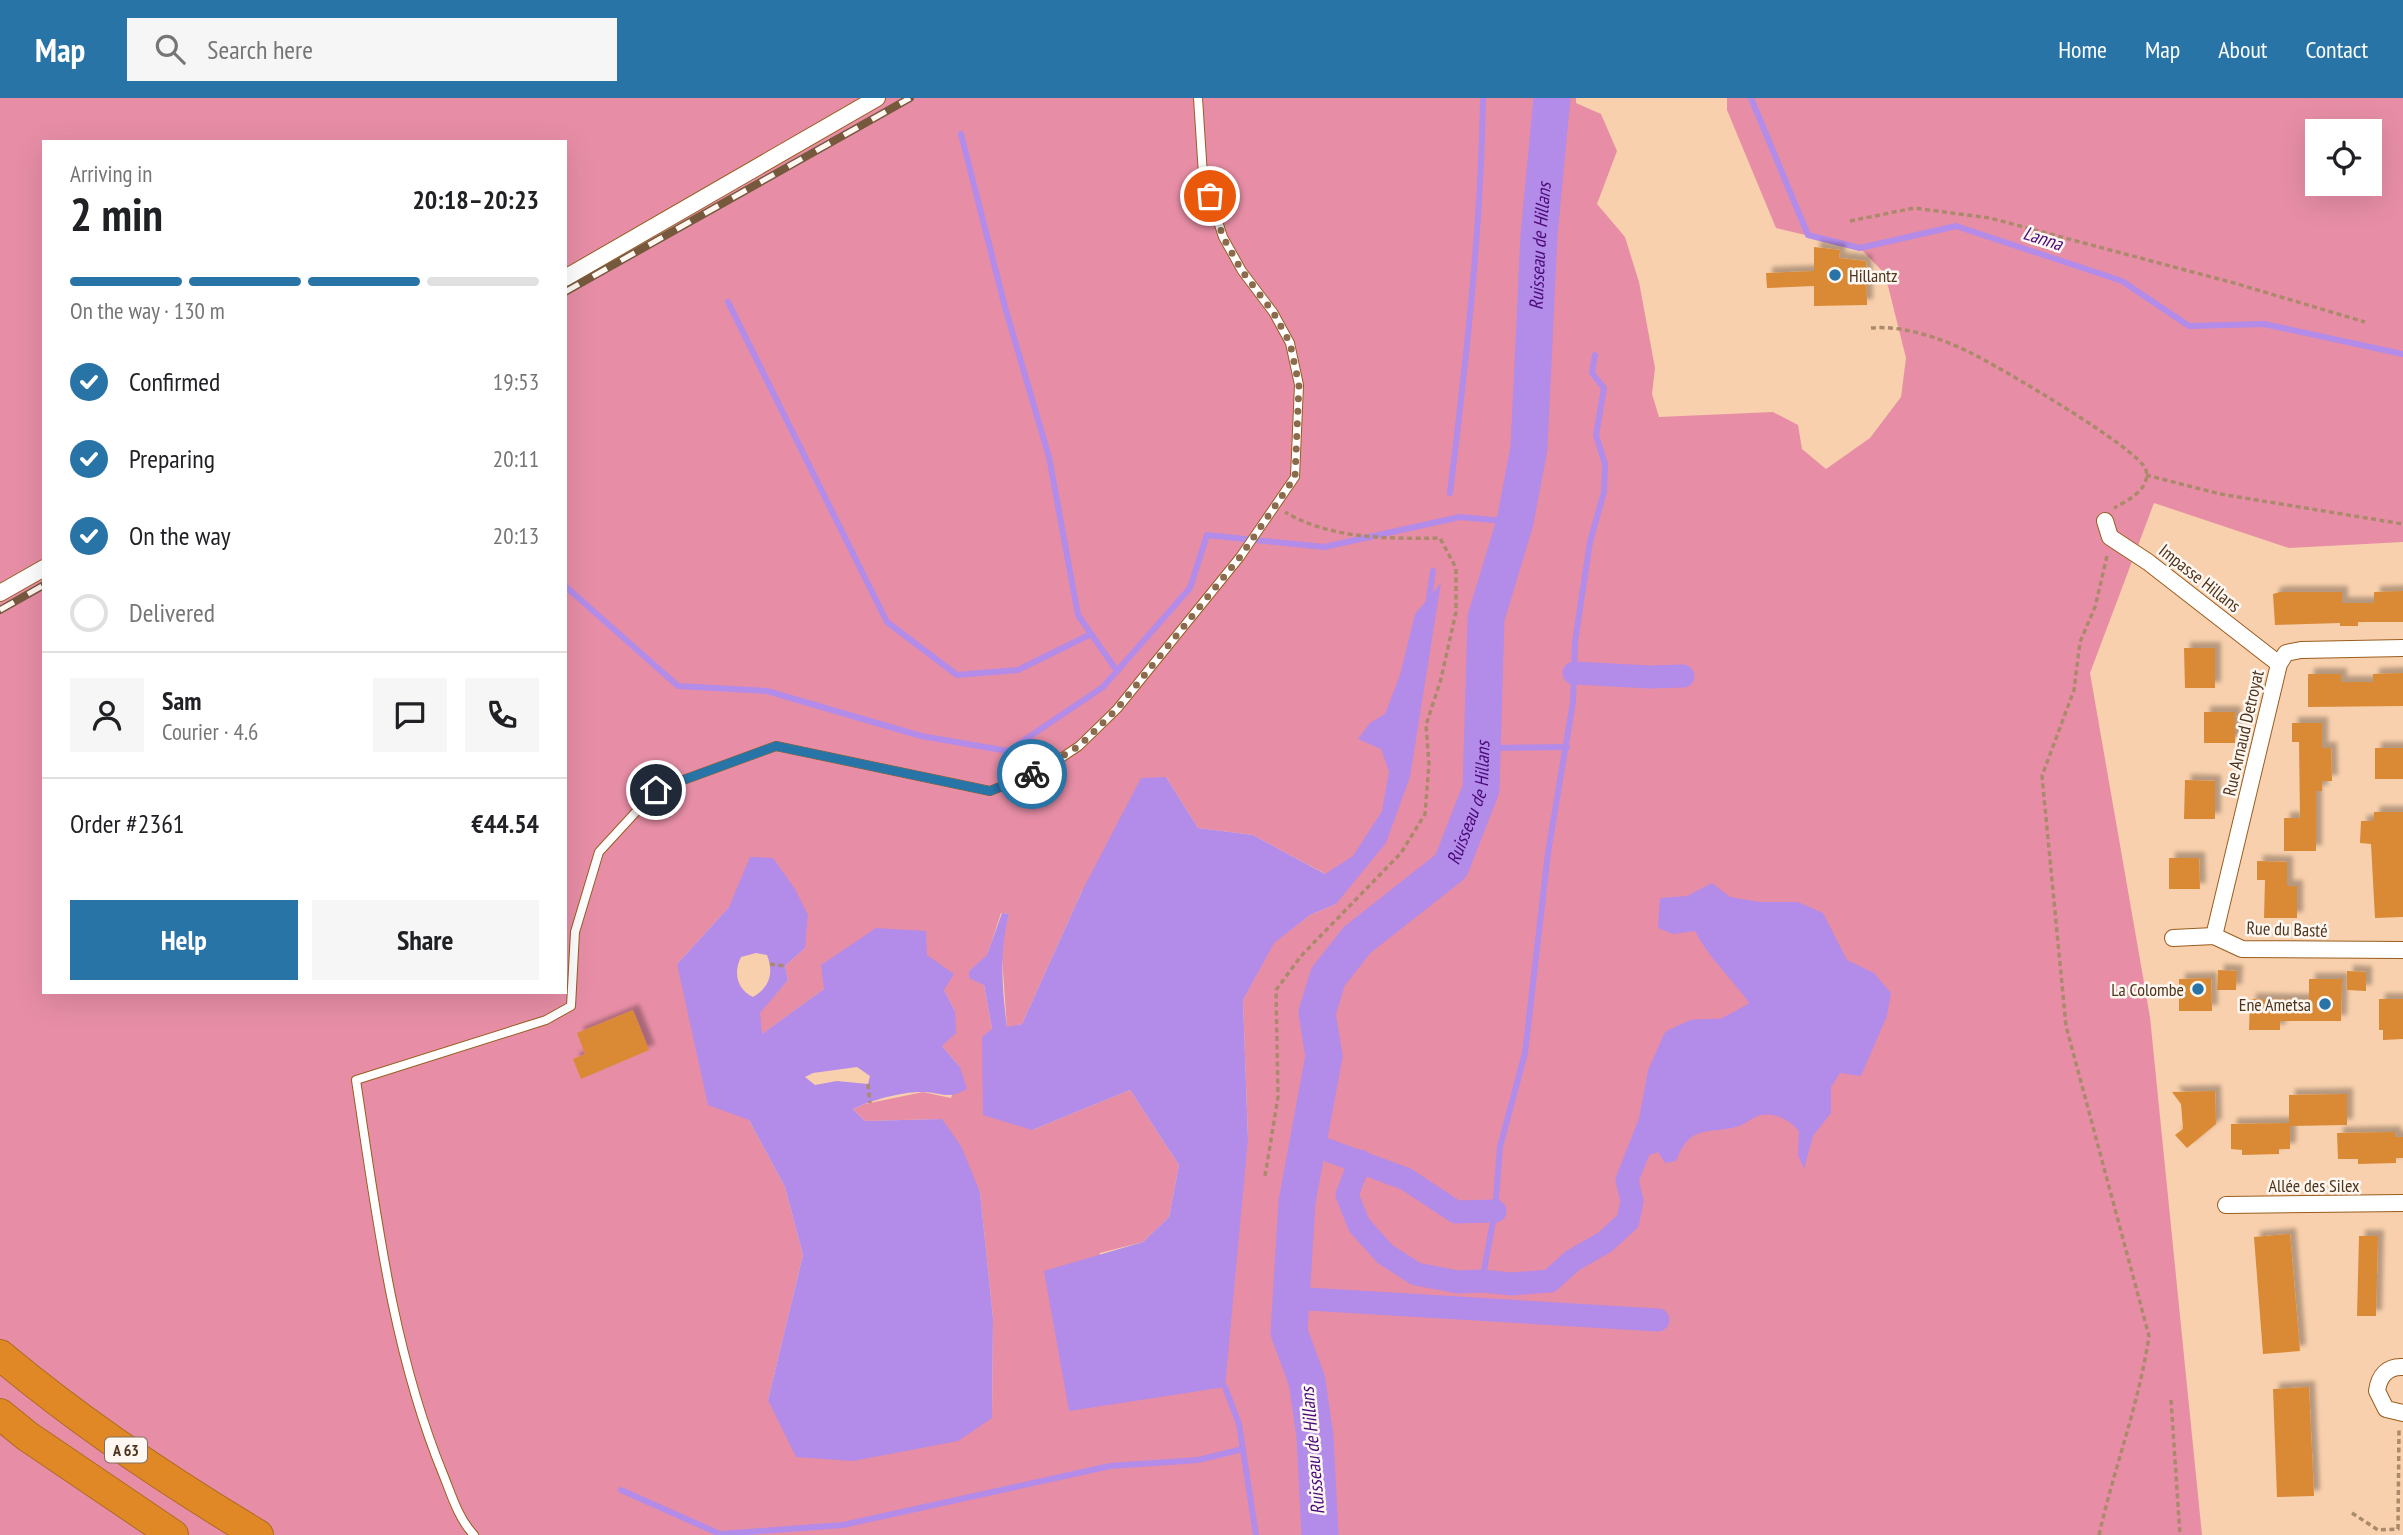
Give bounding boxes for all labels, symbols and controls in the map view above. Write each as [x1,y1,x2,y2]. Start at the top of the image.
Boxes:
search box [127,18,617,81]
text: Map [35,28,85,71]
icon: search [151,30,189,68]
text: Search here [207,33,313,66]
text: Home [2058,34,2107,65]
text: Map [2145,34,2180,65]
text: About [2218,34,2267,65]
text: Contact [2305,34,2368,65]
map controls [2305,119,2382,196]
button: locate [2305,119,2382,196]
text: Arriving in [70,159,152,188]
pin [1180,166,1240,226]
icon: bag [1191,177,1229,215]
water label: Ruisseau de Hillans [1523,180,1556,310]
text: 20:18–20:23 [412,183,539,216]
text: 2 min [70,184,163,244]
water label: Lanna [2021,220,2067,256]
place label: Hillantz [1849,264,1897,287]
marker: Hillantz [1827,267,1843,283]
text: On the way · 130 m [70,296,225,325]
icon: check [70,363,108,401]
text: Confirmed [129,365,220,398]
text: 19:53 [493,367,539,396]
icon: check [70,440,108,478]
text: Preparing [129,442,215,475]
text: 20:11 [493,444,539,473]
icon: check [70,517,108,555]
text: On the way [129,519,231,552]
text: 20:13 [493,521,539,550]
street label: Impasse Hillans [2155,539,2245,617]
text: Delivered [129,596,215,629]
street label: Rue Arnaud Detroyat [2217,668,2269,798]
button: person [70,678,144,752]
button: chat [373,678,447,752]
button: phone [465,678,539,752]
text: Sam [162,684,201,717]
text: Courier · 4.6 [162,717,258,746]
courier [997,739,1067,809]
water label: Ruisseau de Hillans [1441,739,1494,868]
icon: bike [1013,755,1051,793]
pin [626,760,686,820]
icon: home [637,771,675,809]
text: Order #2361 [70,807,185,840]
text: €44.54 [471,807,539,840]
button: Help [70,900,298,980]
button: Share [312,900,539,980]
street label: Rue du Basté [2246,916,2328,942]
place label: La Colombe [2111,978,2184,1001]
marker: La Colombe [2190,981,2206,997]
place label: Ene Ametsa [2239,993,2311,1016]
marker: Ene Ametsa [2317,996,2333,1012]
street label: Allée des Silex [2269,1174,2360,1197]
water label: Ruisseau de Hillans [1294,1385,1330,1516]
road number: A 63 [105,1438,147,1462]

